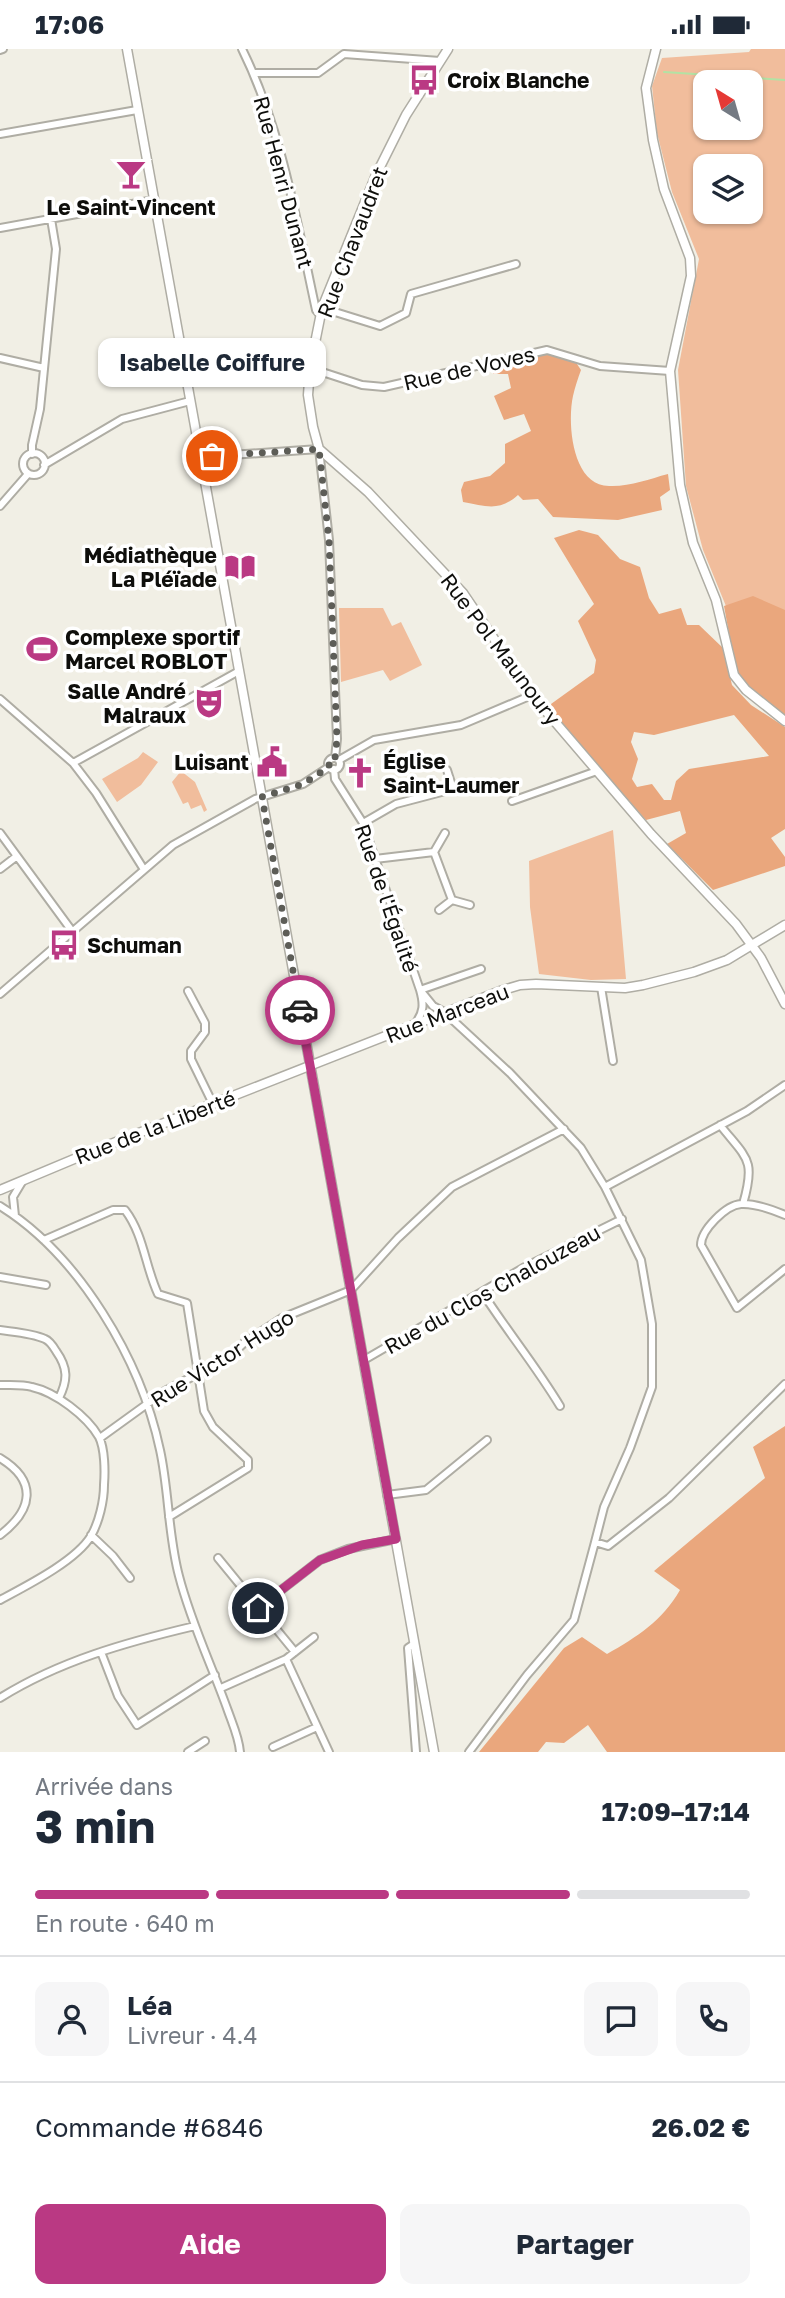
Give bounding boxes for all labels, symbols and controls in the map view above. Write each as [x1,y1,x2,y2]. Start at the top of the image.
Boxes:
text: 17:06 [35,9,104,40]
bus stop icon: Croix Blanche [407,63,441,97]
place label: Croix Blanche [447,67,589,93]
north arrow [693,70,763,140]
map controls [693,70,763,224]
street label: Rue Henri Dunant [248,93,320,271]
button: layers [693,154,763,224]
bar icon: Le Saint-Vincent [114,157,148,191]
street label: Rue Chavaudret [311,163,393,321]
place label: Le Saint-Vincent [46,194,216,220]
callout: Isabelle Coiffure [98,337,326,386]
street label: Rue de Voves [401,340,537,396]
text: Isabelle Coiffure [119,348,305,376]
pin [182,426,242,486]
icon: bag [193,437,231,475]
place label: Médiathèque La Pléïade [84,542,217,592]
library icon: Médiathèque La Pléïade [223,550,257,584]
street label: Rue Pol Maunoury [435,568,567,730]
place label: Complexe sportif Marcel ROBLOT [65,624,240,674]
sports icon: Complexe sportif Marcel ROBLOT [25,632,59,666]
place label: Salle André Malraux [67,678,186,728]
theatre icon: Salle André Malraux [192,686,226,720]
public building icon: Luisant [255,745,289,779]
place label: Église Saint-Laumer [383,748,520,798]
place label: Luisant [174,749,249,775]
church icon: Église Saint-Laumer [343,756,377,790]
street label: Rue de l'Égalité [349,820,425,976]
bus stop icon: Schuman [47,928,81,962]
place label: Schuman [87,932,182,958]
courier [265,975,335,1045]
street label: Rue Marceau [382,978,512,1048]
icon: car [281,991,319,1029]
street label: Rue de la Liberté [71,1084,239,1170]
street label: Rue du Clos Chalouzeau [379,1219,605,1359]
street label: Rue Victor Hugo [146,1304,298,1412]
pin [228,1578,288,1638]
icon: home [239,1589,277,1627]
text: Arrivée dans [35,1772,173,1800]
text: 17:09–17:14 [601,1796,750,1827]
text: 3 min [35,1798,155,1853]
text: En route · 640 m [35,1909,215,1937]
button: person [35,1982,109,2056]
button: chat [584,1982,658,2056]
button: phone [676,1982,750,2056]
text: Léa [127,1990,172,2021]
text: Livreur · 4.4 [127,2021,257,2049]
text: Commande #6846 [35,2112,263,2143]
text: 26.02 € [652,2112,750,2143]
button: Aide [35,2204,386,2284]
button: Partager [400,2204,750,2284]

